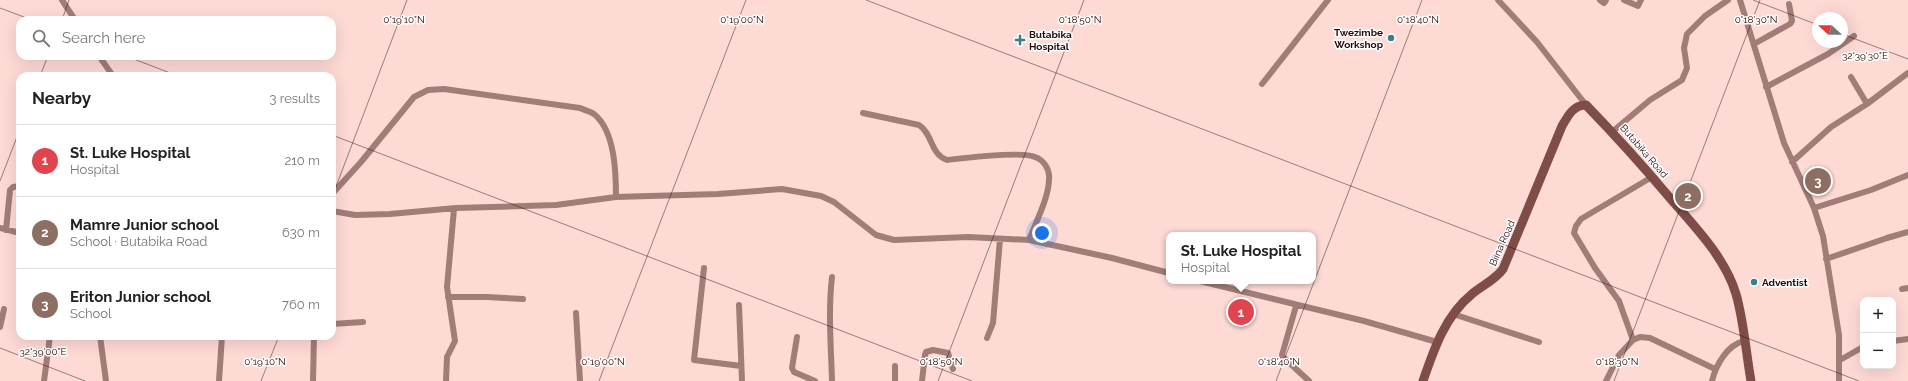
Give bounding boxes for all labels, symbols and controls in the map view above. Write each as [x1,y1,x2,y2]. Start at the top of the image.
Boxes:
north arrow [1812,12,1848,48]
text: 0°19'10"N [383,14,425,25]
text: 0°19'00"N [720,14,764,25]
text: 0°18'50"N [1059,14,1101,25]
text: 0°18'40"N [1397,14,1439,25]
text: 0°18'30"N [1735,14,1777,25]
search box [16,16,336,60]
icon: search [30,27,52,49]
place label: Twezimbe Workshop [1334,27,1384,50]
text: Search here [62,29,145,47]
place label: Butabika Hospital [1029,29,1072,52]
marker: Twezimbe Workshop [1386,33,1396,43]
marker: Butabika Hospital [1014,34,1026,46]
text: 32°39'30"E [1842,50,1888,61]
text: Nearby [32,88,91,108]
text: 3 results [270,91,320,106]
street label: Butabika Road [1618,122,1670,180]
text: St. Luke Hospital [70,144,190,162]
text: 1 [42,153,48,168]
text: 210 m [284,153,320,168]
text: Hospital [70,162,119,177]
pin: 3 [1805,166,1831,196]
pin: 2 [1675,181,1701,211]
text: Mamre Junior school [70,216,219,234]
street label: Biina Road [1487,218,1517,268]
your location [1032,223,1052,243]
text: 2 [41,225,49,240]
text: 630 m [282,225,320,240]
popup [1166,232,1316,284]
text: School · Butabika Road [70,234,207,249]
text: St. Luke Hospital [1181,242,1301,260]
text: Hospital [1181,260,1230,275]
marker: Adventist [1749,277,1759,287]
place label: Adventist [1762,277,1808,288]
text: Eriton Junior school [70,288,211,306]
text: 3 [41,297,49,312]
text: 760 m [282,297,320,312]
pin: 1 [1228,297,1254,327]
map controls [1860,297,1896,369]
button: + [1860,297,1896,333]
text: School [70,306,112,321]
button: − [1860,333,1896,369]
text: 32°39'00"E [19,346,67,357]
text: 0°19'10"N [244,356,286,367]
text: 0°19'00"N [581,356,625,367]
text: 0°18'50"N [920,356,962,367]
text: 0°18'40"N [1258,356,1300,367]
text: 0°18'30"N [1596,356,1638,367]

